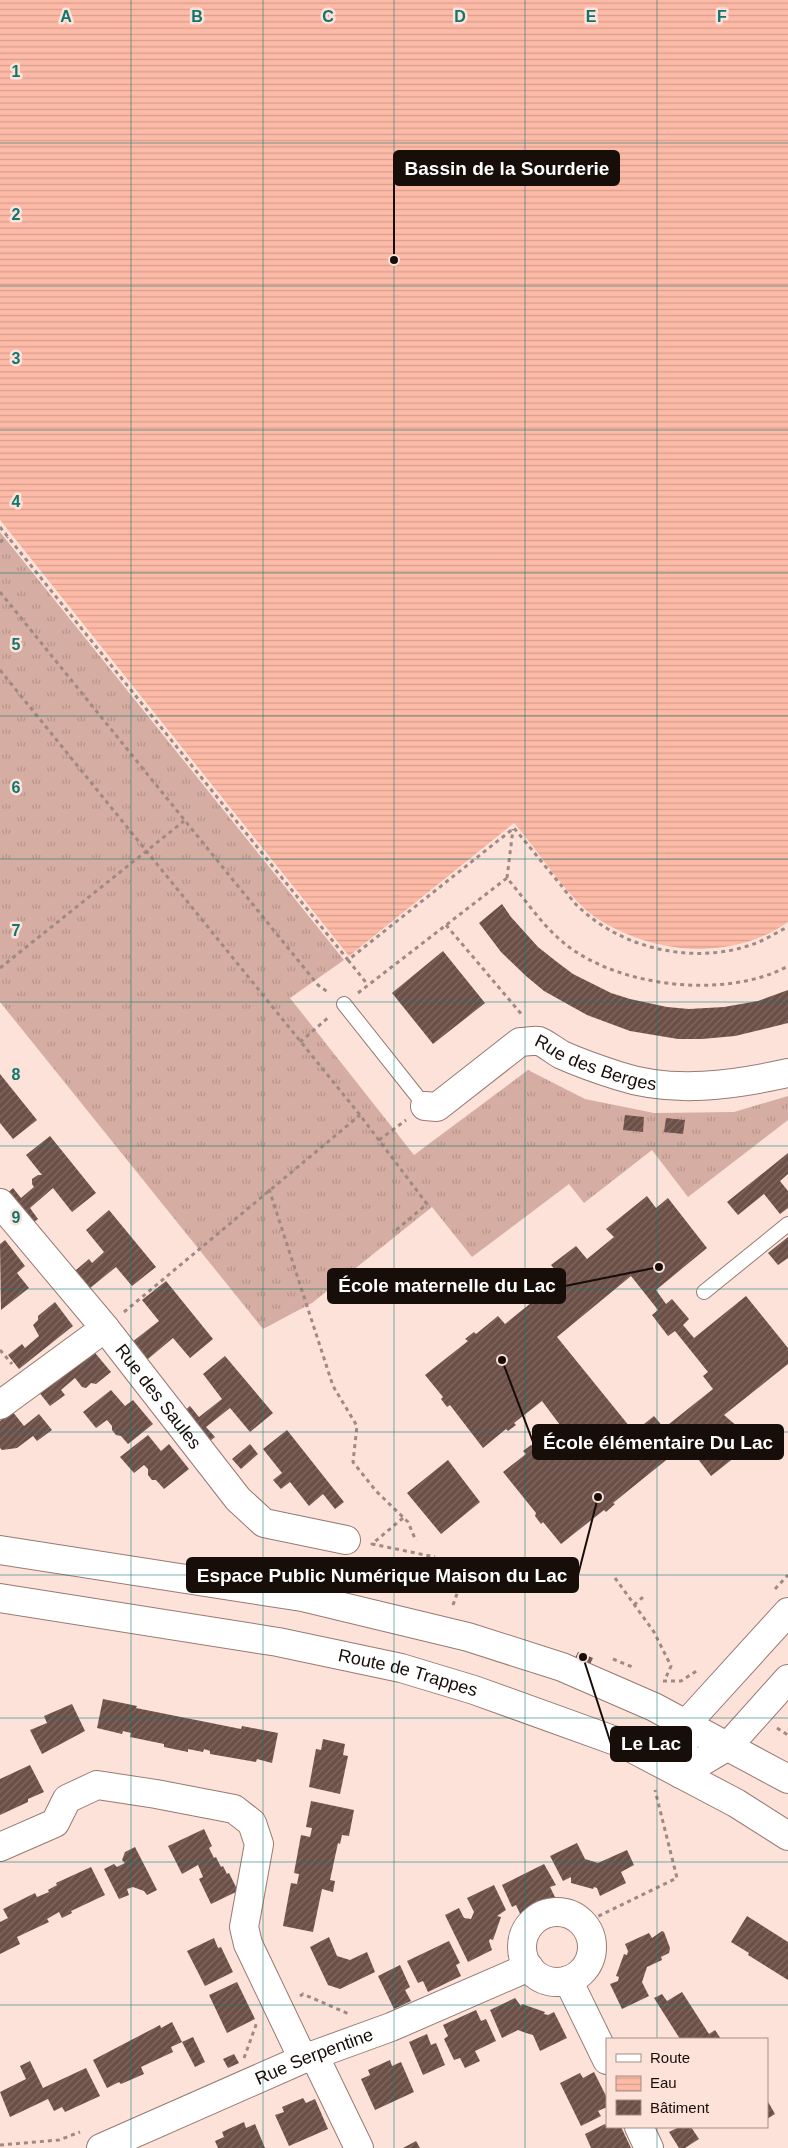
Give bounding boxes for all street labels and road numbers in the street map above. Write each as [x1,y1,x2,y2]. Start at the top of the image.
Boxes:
street label: Rue des Berges [532,1031,658,1094]
street label: Rue des Saules [111,1340,205,1453]
street label: Route de Trappes [337,1645,480,1700]
street label: Rue Serpentine [252,2024,376,2089]

